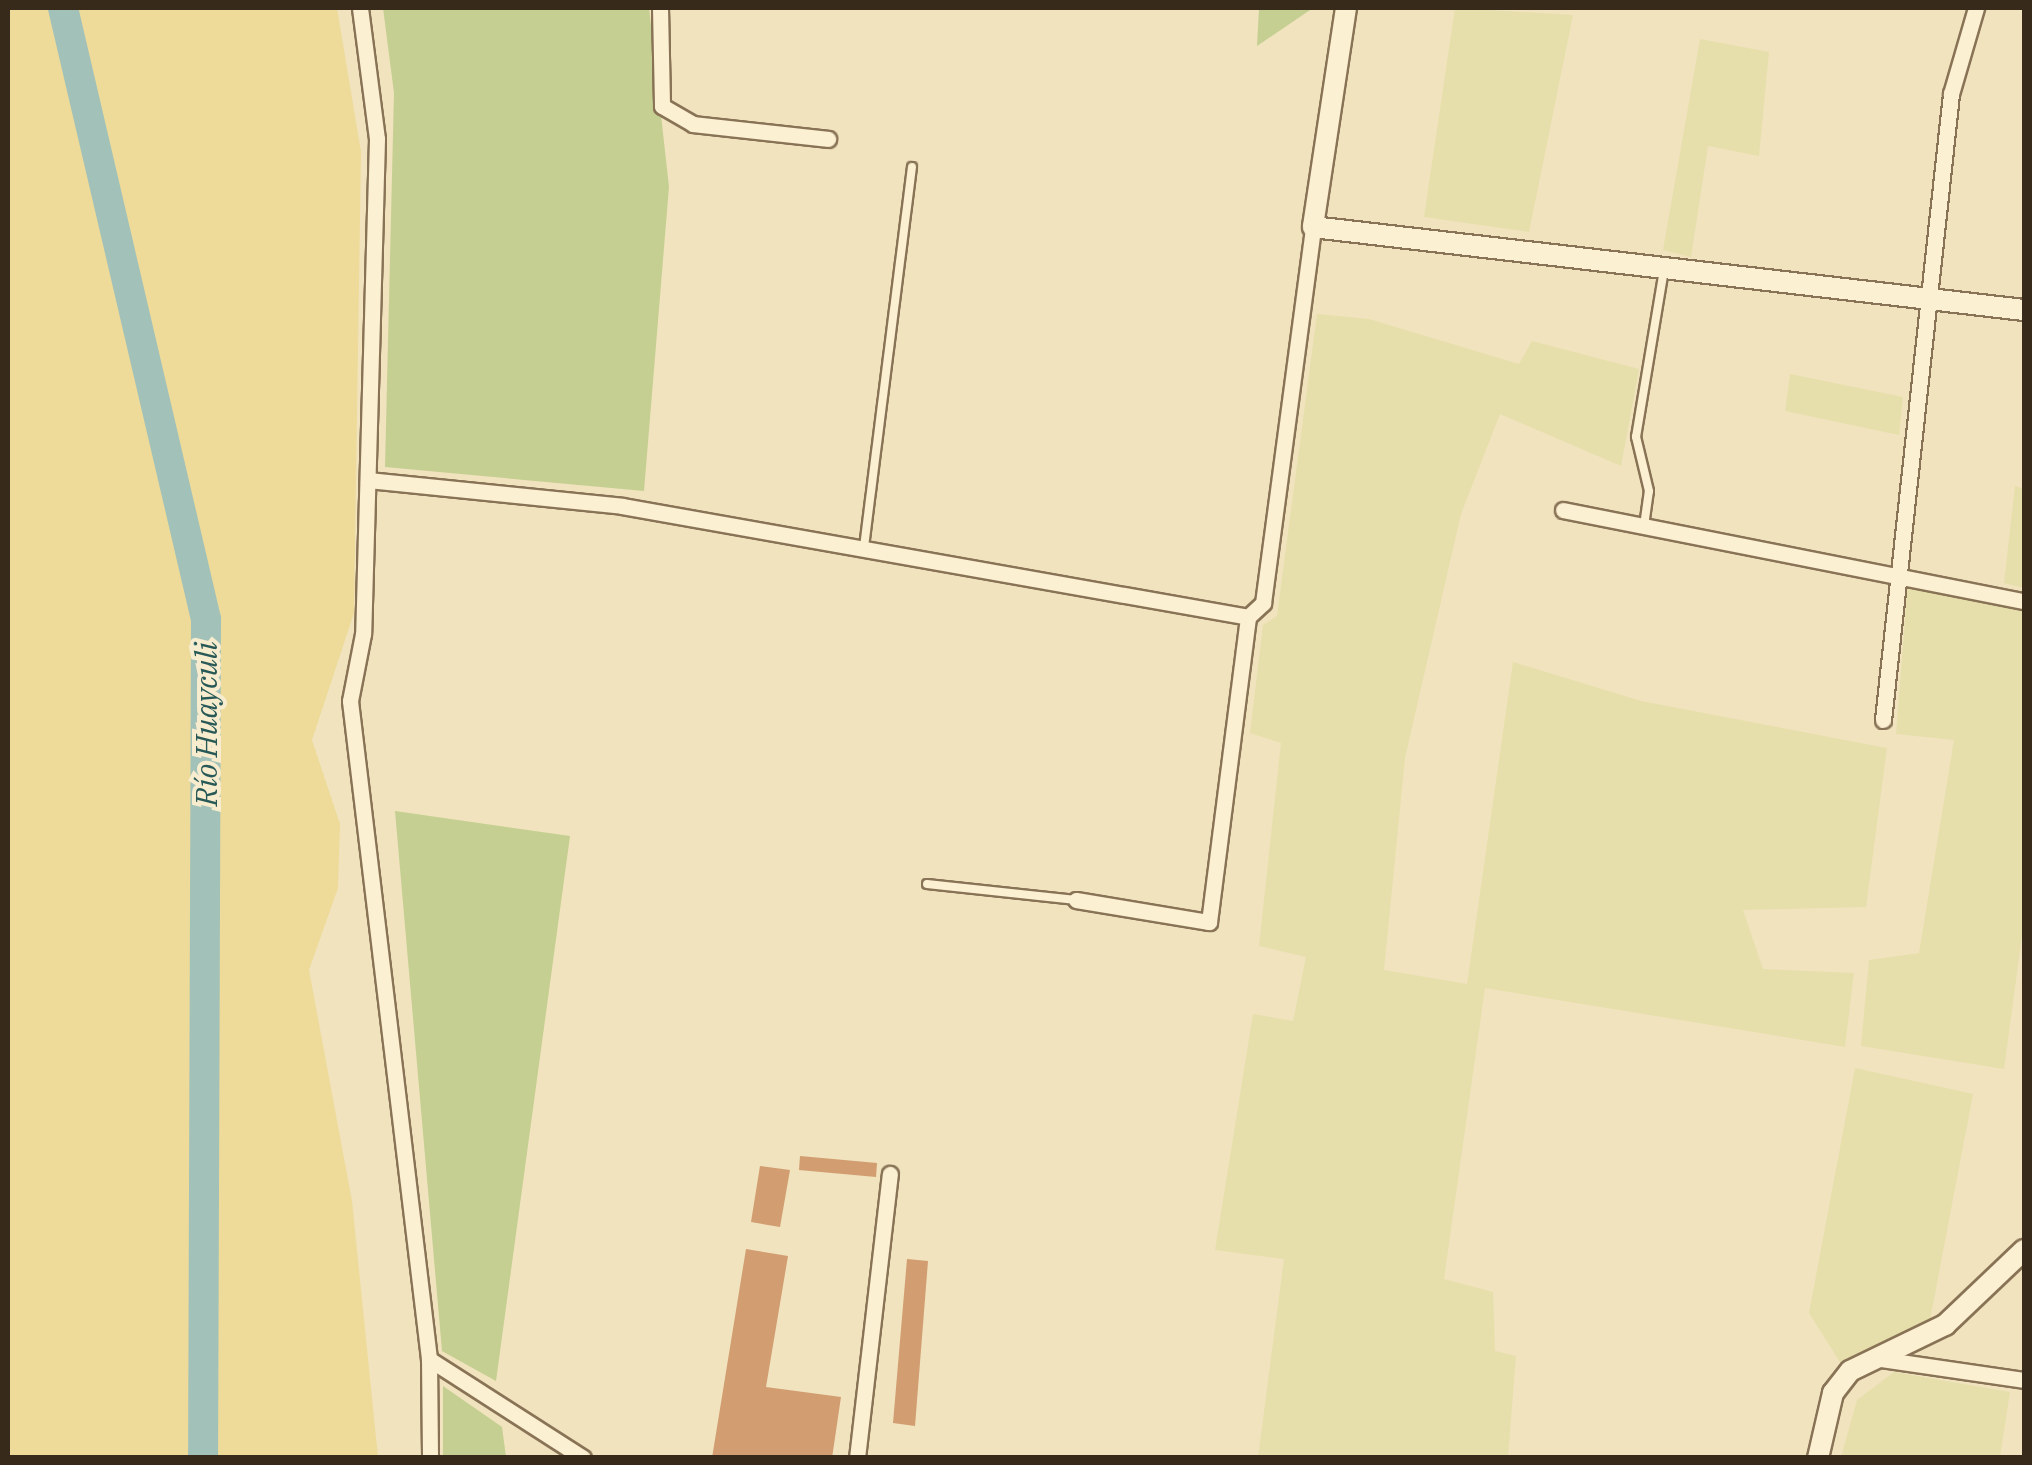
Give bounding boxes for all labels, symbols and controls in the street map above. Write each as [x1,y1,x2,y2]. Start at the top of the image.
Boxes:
water label: Río Huayculi [188,642,224,806]

